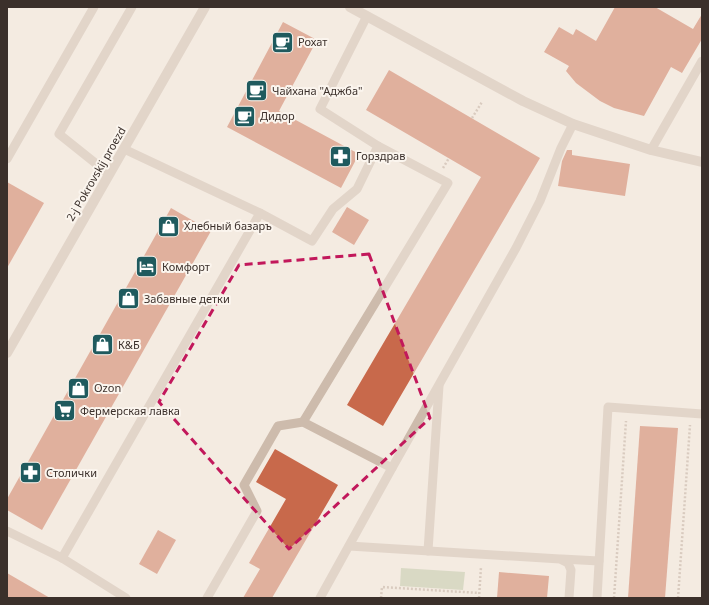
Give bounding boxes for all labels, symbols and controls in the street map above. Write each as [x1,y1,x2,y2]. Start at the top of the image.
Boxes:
cafe icon: Рохат [270,29,296,55]
place label: Рохат [298,34,327,49]
cafe icon: Чайхана "Аджба" [244,78,270,104]
place label: Чайхана "Аджба" [272,83,362,98]
cafe icon: Дидор [231,103,257,129]
place label: Дидор [260,108,295,123]
street label: 2-j Pokrovskij proezd [62,124,129,224]
pharmacy icon: Горздрав [327,143,353,169]
place label: Горздрав [356,148,405,163]
shop icon: Хлебный базаръ [155,213,181,239]
place label: Хлебный базаръ [184,218,272,233]
hotel icon: Комфорт [133,254,159,280]
place label: Комфорт [162,259,210,274]
shop icon: Забавные детки [115,286,141,312]
place label: Забавные детки [144,291,230,306]
shop icon: К&Б [89,332,115,358]
place label: К&Б [118,337,140,352]
shop icon: Ozon [65,375,91,401]
place label: Ozon [94,380,121,395]
supermarket icon: Фермерская лавка [52,398,78,424]
place label: Фермерская лавка [80,403,180,418]
pharmacy icon: Столички [17,460,43,486]
place label: Столички [46,465,97,480]

